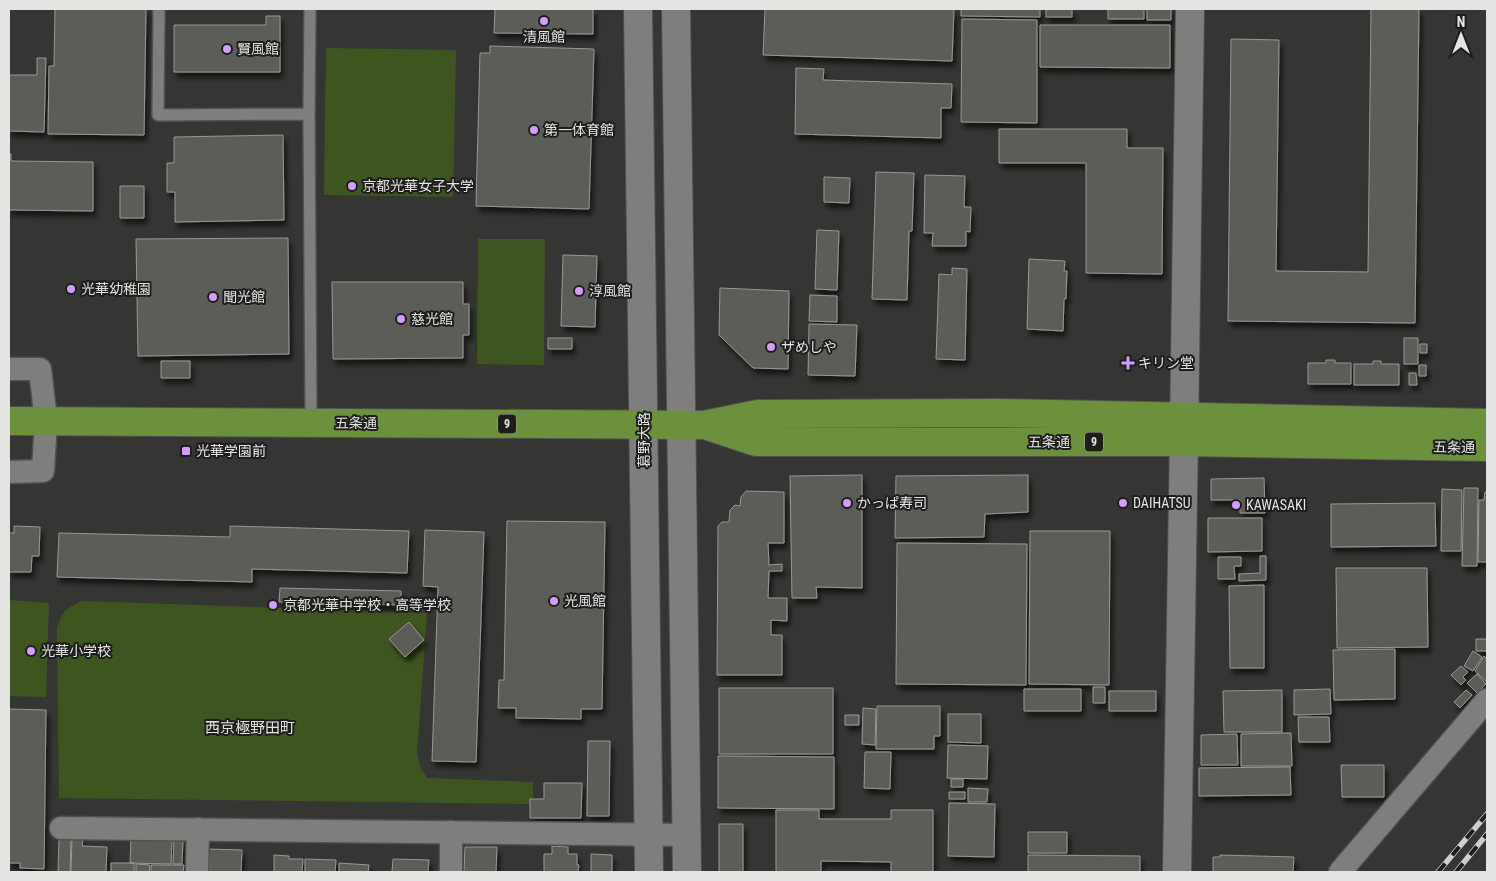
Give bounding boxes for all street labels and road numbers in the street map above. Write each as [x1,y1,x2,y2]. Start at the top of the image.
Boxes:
street label: 葛野大路 [636,412,652,468]
road number: 9 [498,414,516,434]
street label: 五条通 [335,415,377,431]
road number: 9 [1085,432,1103,452]
street label: 五条通 [1028,434,1070,450]
street label: 五条通 [1433,439,1475,455]

